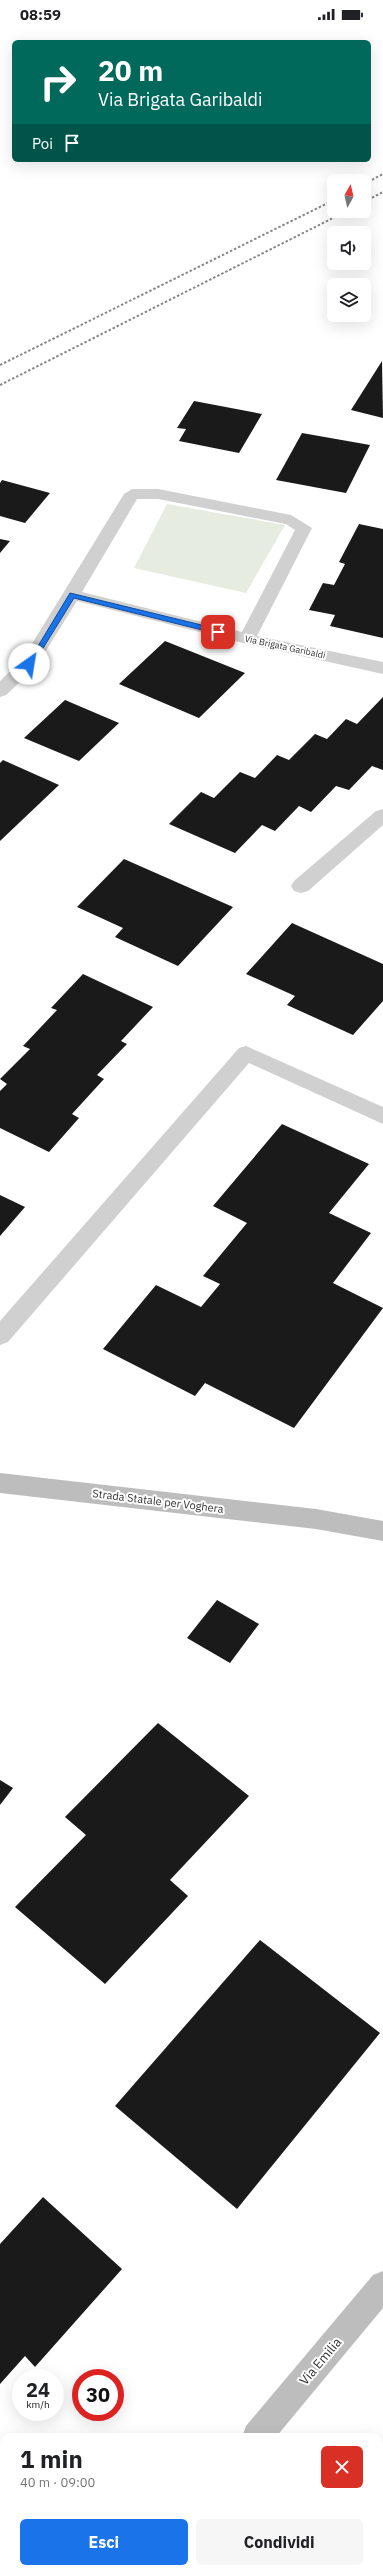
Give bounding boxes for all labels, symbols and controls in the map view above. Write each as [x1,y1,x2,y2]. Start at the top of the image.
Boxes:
text: 08:59 [20,5,61,24]
text: 20 m [98,52,163,89]
icon: right [32,56,84,108]
text: Via Brigata Garibaldi [98,88,263,111]
icon: arrive [61,132,83,154]
text: Poi [32,134,53,153]
north arrow [327,174,371,218]
map controls [327,174,371,322]
button: sound [327,226,371,270]
button: layers [327,278,371,322]
pin [201,615,235,649]
icon: arrive [207,621,229,643]
street label: Via Brigata Garibaldi [244,633,326,660]
position arrow [8,643,50,685]
street label: Strada Statale per Voghera [92,1486,224,1516]
street label: Via Emilia [296,2334,345,2389]
speed limit sign: 30 [72,2369,124,2421]
text: 24 [26,2376,50,2403]
text: km/h [26,2398,50,2411]
text: 1 min [20,2443,83,2475]
button: close [321,2446,363,2488]
text: 40 m · 09:00 [20,2474,95,2491]
button: Esci [20,2519,188,2565]
button: Condividi [196,2519,363,2565]

